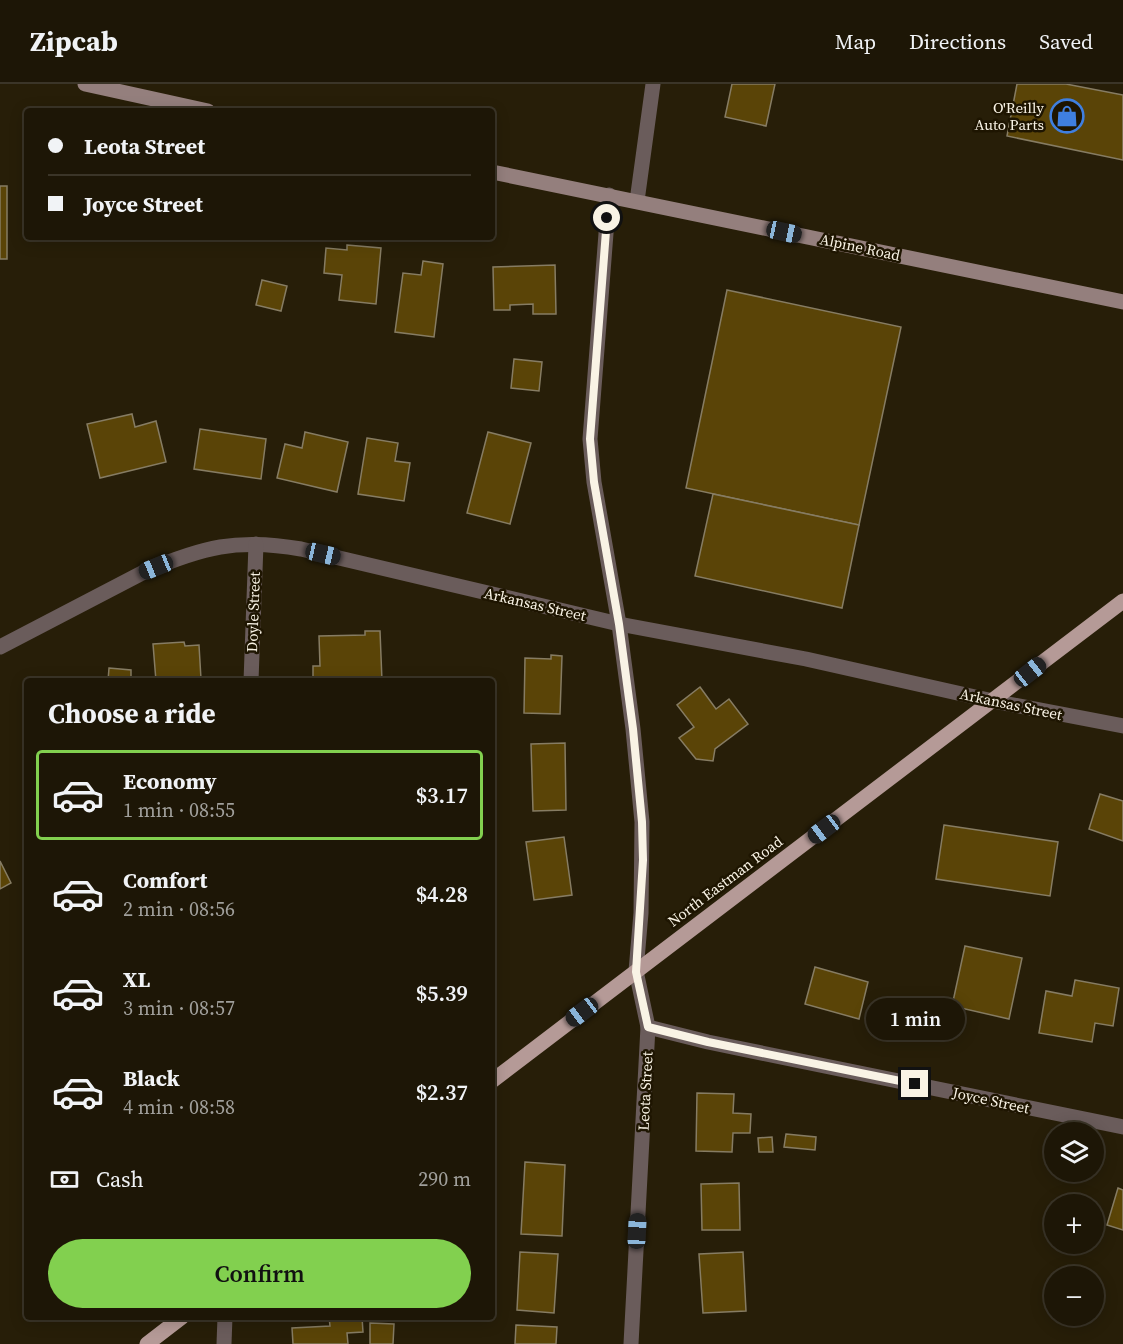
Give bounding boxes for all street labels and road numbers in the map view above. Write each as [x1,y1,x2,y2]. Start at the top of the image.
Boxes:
street label: Alpine Road [818,228,903,266]
street label: Doyle Street [241,571,265,653]
street label: Arkansas Street [482,582,588,626]
street label: Arkansas Street [958,683,1064,725]
street label: North Eastman Road [663,831,787,931]
street label: Leota Street [632,1051,658,1131]
street label: Joyce Street [950,1081,1031,1118]

